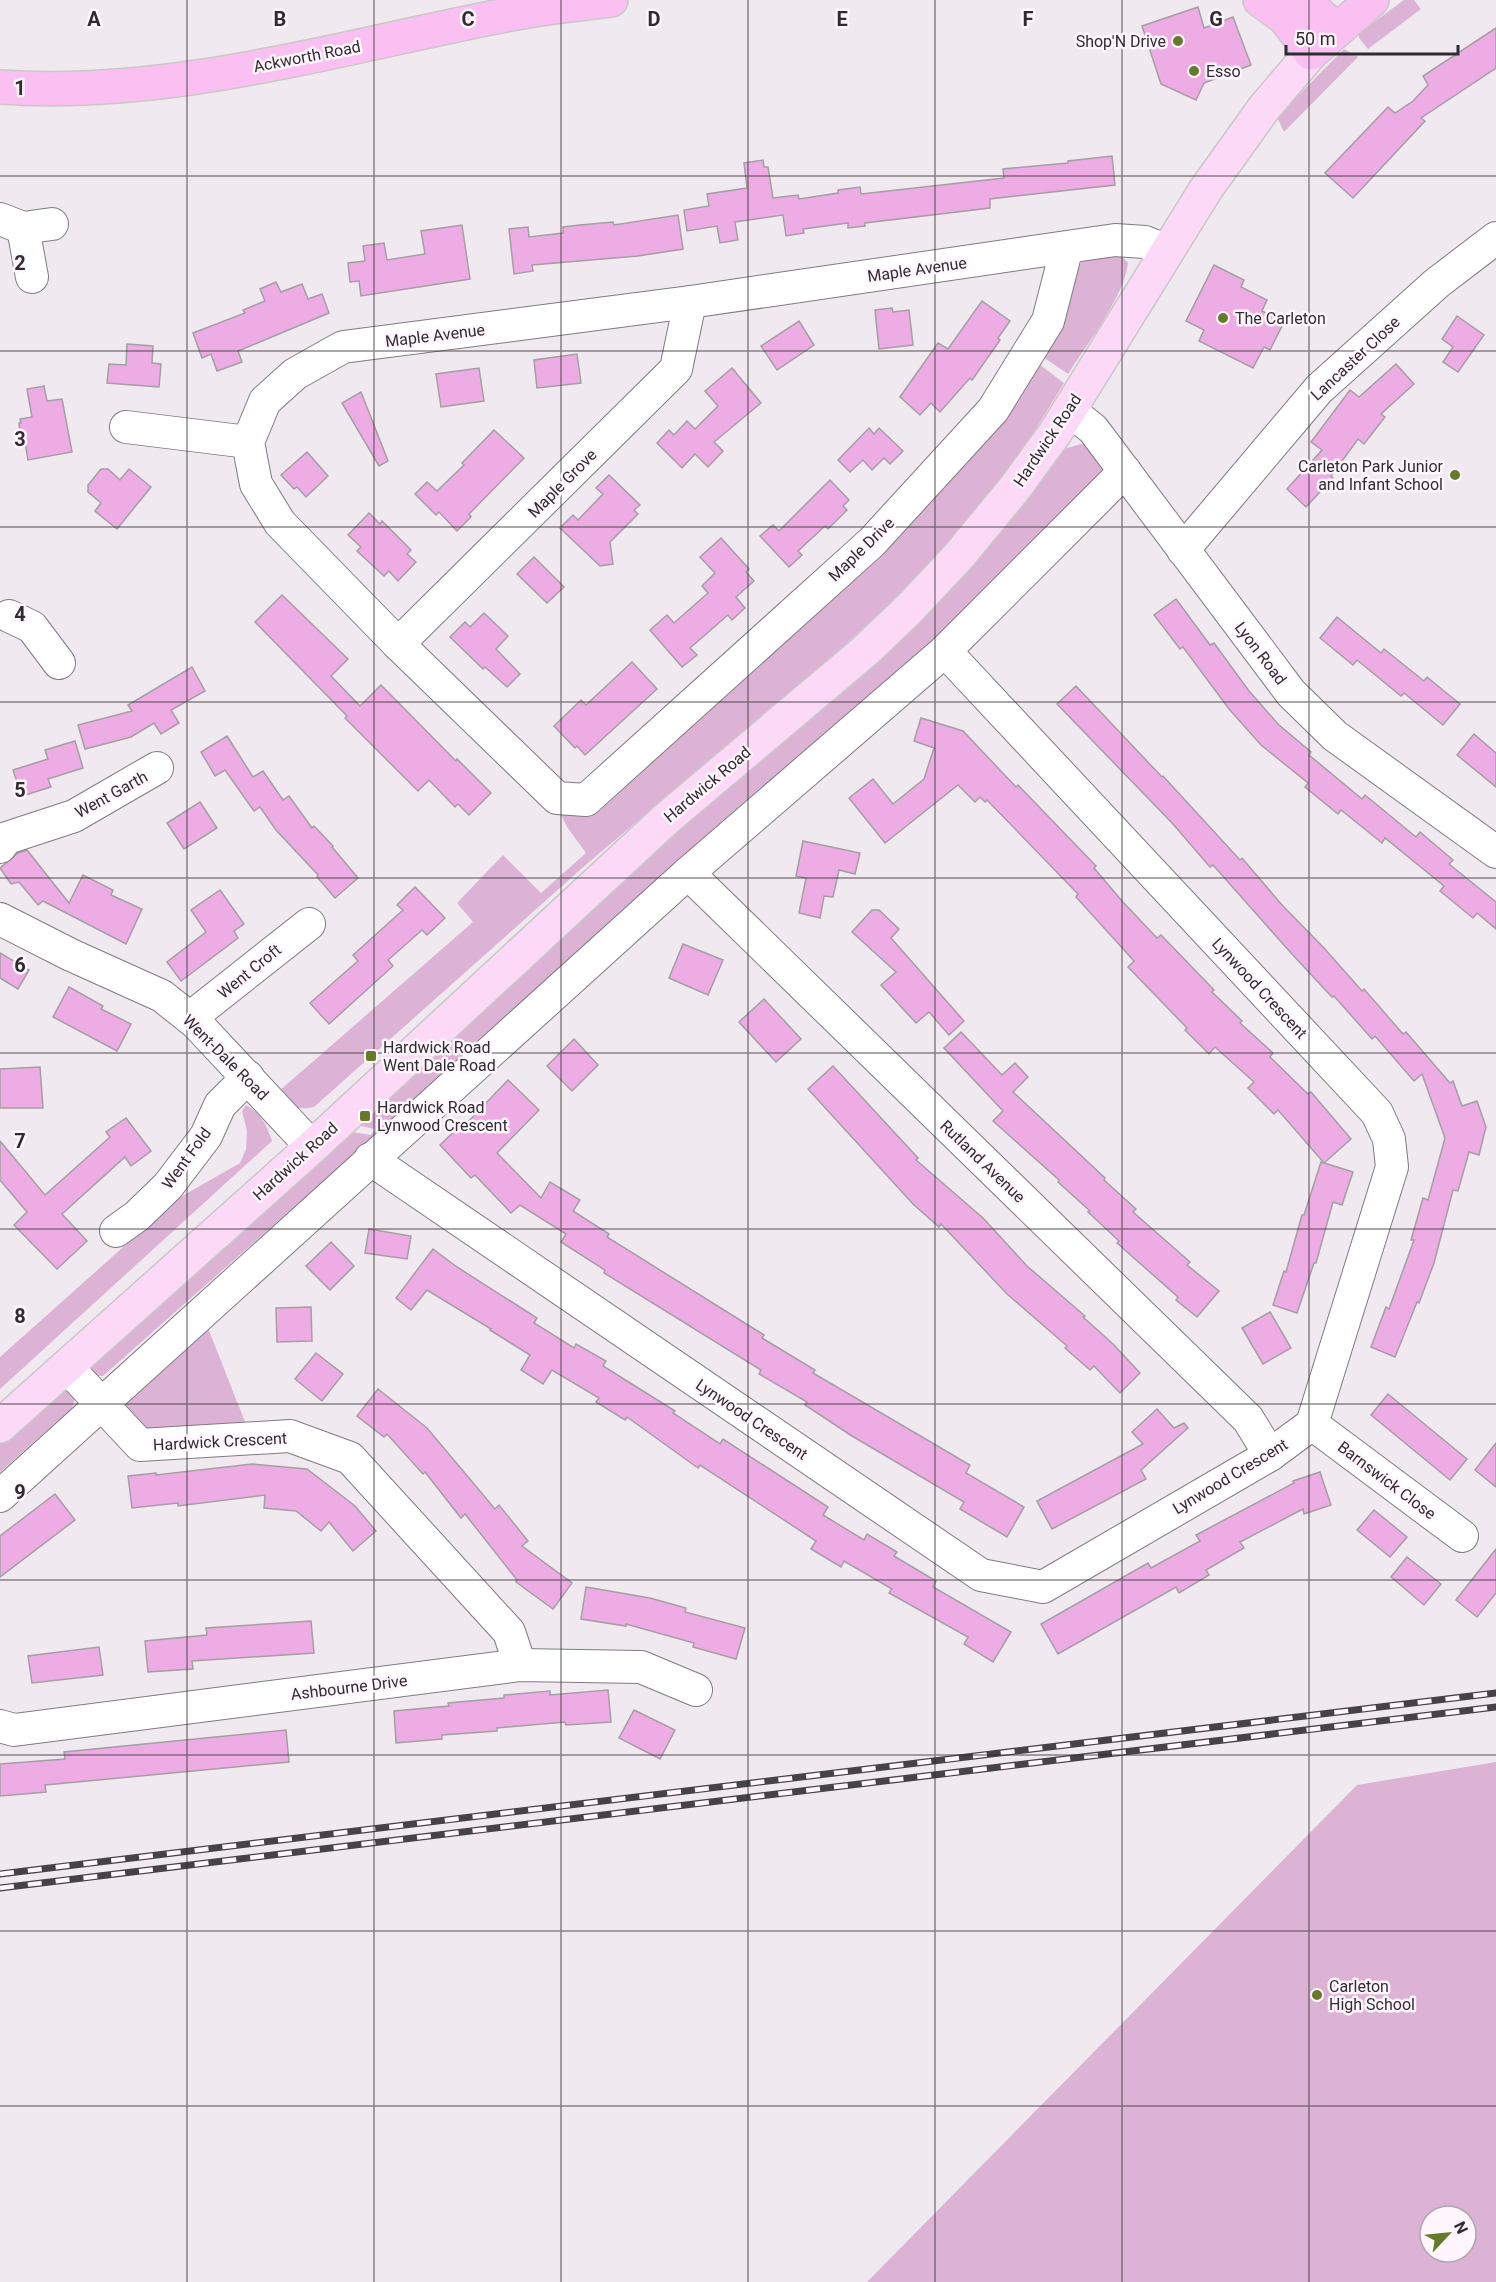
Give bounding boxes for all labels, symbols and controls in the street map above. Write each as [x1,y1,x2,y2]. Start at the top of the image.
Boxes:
text: A [87,7,101,31]
text: B [274,7,286,31]
text: C [461,7,475,31]
text: D [648,7,661,31]
text: E [836,7,848,31]
text: F [1023,7,1034,31]
text: G [1209,7,1223,31]
scale bar [1286,18,1458,56]
text: 50 m [1295,28,1335,49]
place label: Shop'N Drive [1076,32,1166,51]
marker: Shop'N Drive [1171,34,1185,48]
street label: Ackworth Road [252,37,362,76]
place label: Esso [1206,62,1241,81]
marker: Esso [1187,64,1201,78]
text: 1 [14,76,26,100]
text: 2 [14,251,26,275]
street label: Maple Avenue [866,253,968,286]
place label: The Carleton [1235,309,1326,328]
marker: The Carleton [1216,311,1230,325]
street label: Lancaster Close [1307,312,1404,404]
street label: Maple Avenue [384,320,486,351]
street label: Hardwick Road [1009,390,1085,490]
text: 3 [14,427,26,451]
street label: Maple Grove [524,445,601,522]
place label: Carleton Park Junior and Infant School [1298,457,1444,494]
marker: Carleton Park Junior and Infant School [1448,468,1462,482]
street label: Maple Drive [825,513,898,585]
text: 4 [14,602,26,626]
street label: Lyon Road [1231,618,1290,688]
street label: Hardwick Road [660,743,755,826]
street label: Went Garth [72,767,151,822]
text: 5 [14,778,26,802]
street label: Lynwood Crescent [1208,934,1311,1043]
street label: Went Croft [214,940,285,1003]
text: 6 [14,953,26,977]
street label: Went-Dale Road [179,1011,272,1104]
place label: Hardwick Road Went Dale Road [383,1038,496,1075]
marker: Hardwick Road Went Dale Road [364,1049,378,1063]
place label: Hardwick Road Lynwood Crescent [377,1098,508,1135]
marker: Hardwick Road Lynwood Crescent [358,1109,372,1123]
street label: Rutland Avenue [936,1116,1029,1207]
street label: Hardwick Road [249,1118,342,1204]
street label: Went Fold [158,1124,215,1193]
text: 7 [14,1129,26,1153]
text: 8 [14,1304,26,1328]
street label: Lynwood Crescent [692,1375,811,1464]
street label: Hardwick Crescent [153,1429,288,1454]
street label: Lynwood Crescent [1169,1435,1291,1518]
street label: Barnswick Close [1334,1437,1439,1523]
text: 9 [14,1480,26,1504]
street label: Ashbourne Drive [290,1671,408,1704]
place label: Carleton High School [1329,1977,1415,2014]
marker: Carleton High School [1310,1988,1324,2002]
north arrow [1418,2204,1478,2264]
text: N [1450,2218,1472,2237]

